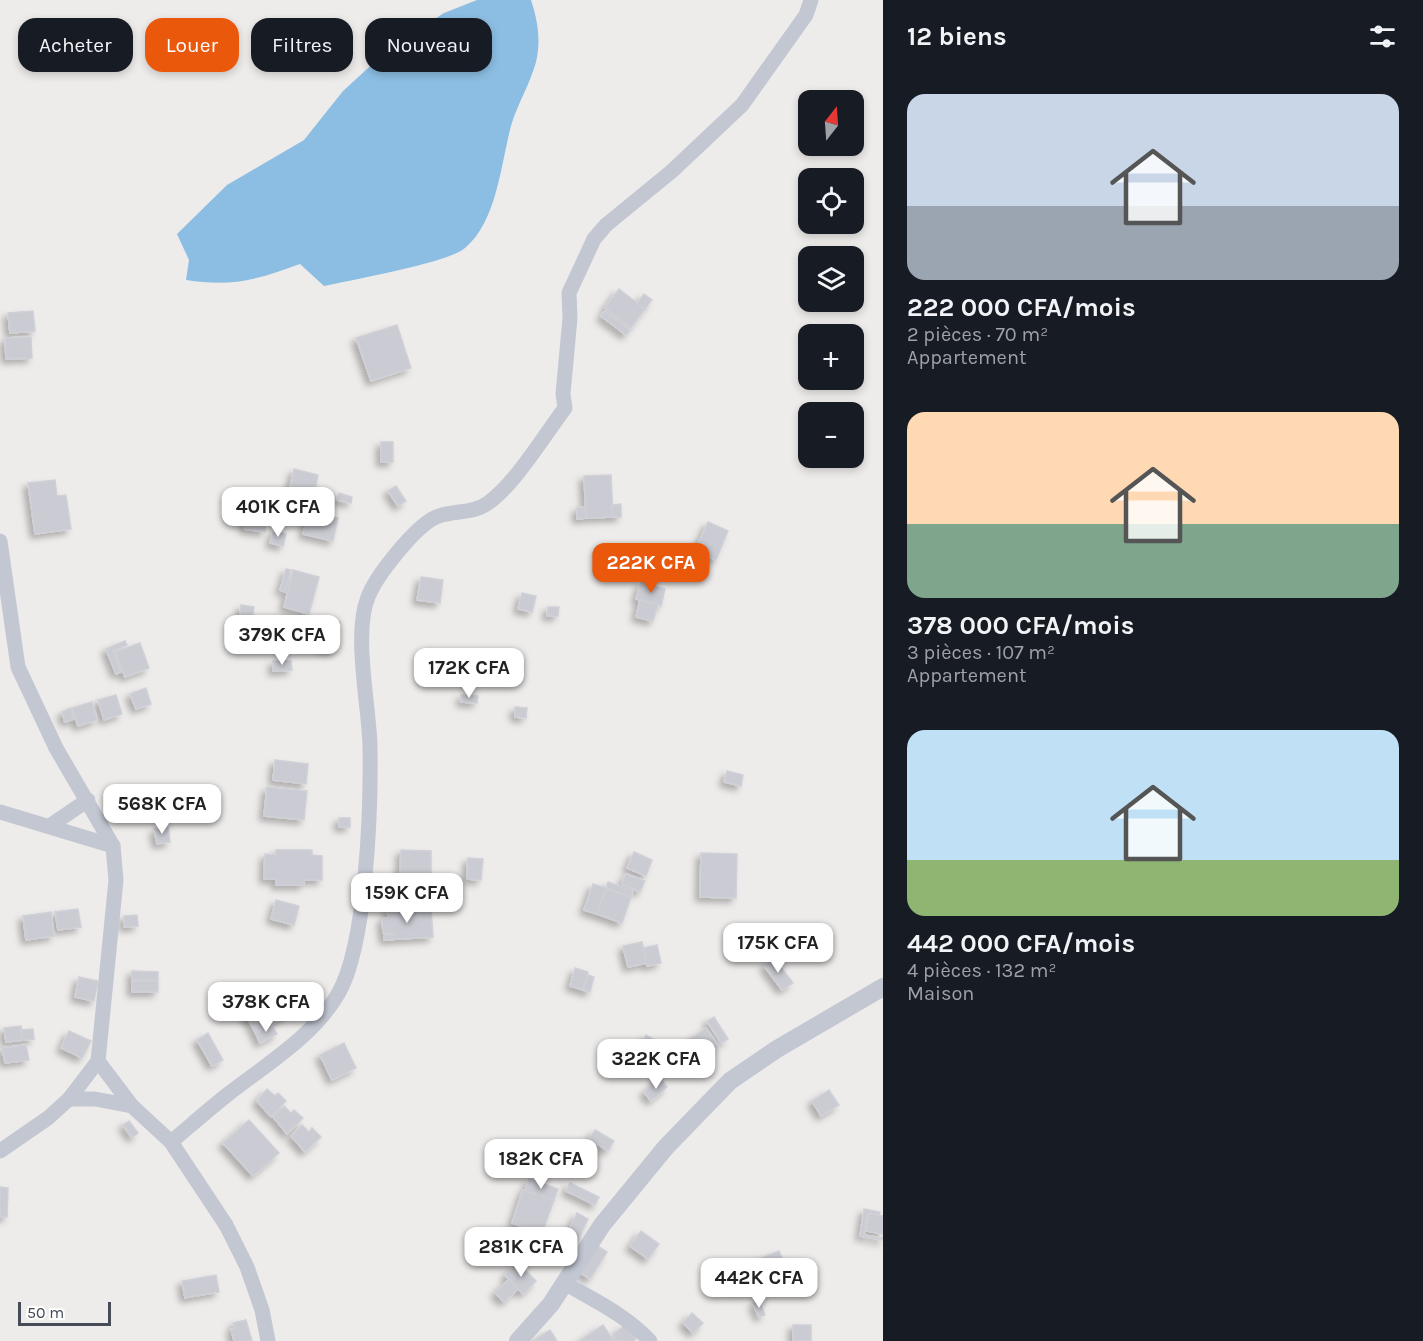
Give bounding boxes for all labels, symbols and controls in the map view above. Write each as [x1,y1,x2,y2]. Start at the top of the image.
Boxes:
chip: Acheter [18,18,133,72]
chip: Louer [145,18,239,72]
chip: Filtres [251,18,353,72]
chip: Nouveau [365,18,492,72]
icon: filters [1366,20,1399,53]
text: 12 biens [907,21,1007,52]
north arrow [798,90,864,156]
map controls [798,90,864,468]
icon: home [1099,133,1207,241]
button: locate [798,168,864,234]
button: layers [798,246,864,312]
text: 222 000 CFA/mois [907,292,1136,323]
text: 2 pièces · 70 m² [907,323,1048,346]
button: + [798,324,864,390]
text: Appartement [907,346,1026,369]
button: − [798,402,864,468]
icon: home [1099,451,1207,559]
pin: 401K CFA [216,487,340,538]
text: 401K CFA [236,495,320,518]
pin: 222K CFA [589,543,713,594]
text: 222K CFA [606,551,696,574]
text: 378 000 CFA/mois [907,610,1135,641]
pin: 379K CFA [220,615,344,666]
text: 379K CFA [238,623,326,646]
text: 3 pièces · 107 m² [907,641,1055,664]
pin: 172K CFA [407,648,531,699]
text: 172K CFA [428,656,510,679]
text: Appartement [907,664,1026,687]
icon: home [1099,769,1207,877]
pin: 568K CFA [100,784,224,835]
text: 568K CFA [117,792,207,815]
pin: 159K CFA [345,873,469,924]
text: 159K CFA [365,881,449,904]
pin: 175K CFA [716,923,840,974]
text: 442 000 CFA/mois [907,928,1135,959]
text: 175K CFA [737,931,819,954]
text: 4 pièces · 132 m² [907,959,1057,982]
pin: 378K CFA [204,982,328,1033]
text: Maison [907,982,974,1005]
text: 378K CFA [222,990,310,1013]
pin: 322K CFA [594,1039,718,1090]
text: 322K CFA [611,1047,701,1070]
pin: 182K CFA [479,1139,603,1190]
text: 182K CFA [498,1147,584,1170]
pin: 281K CFA [459,1227,583,1278]
text: 281K CFA [478,1235,564,1258]
pin: 442K CFA [697,1258,821,1309]
text: 442K CFA [715,1266,803,1289]
scale bar [18,1299,111,1326]
text: 50 m [27,1303,64,1322]

